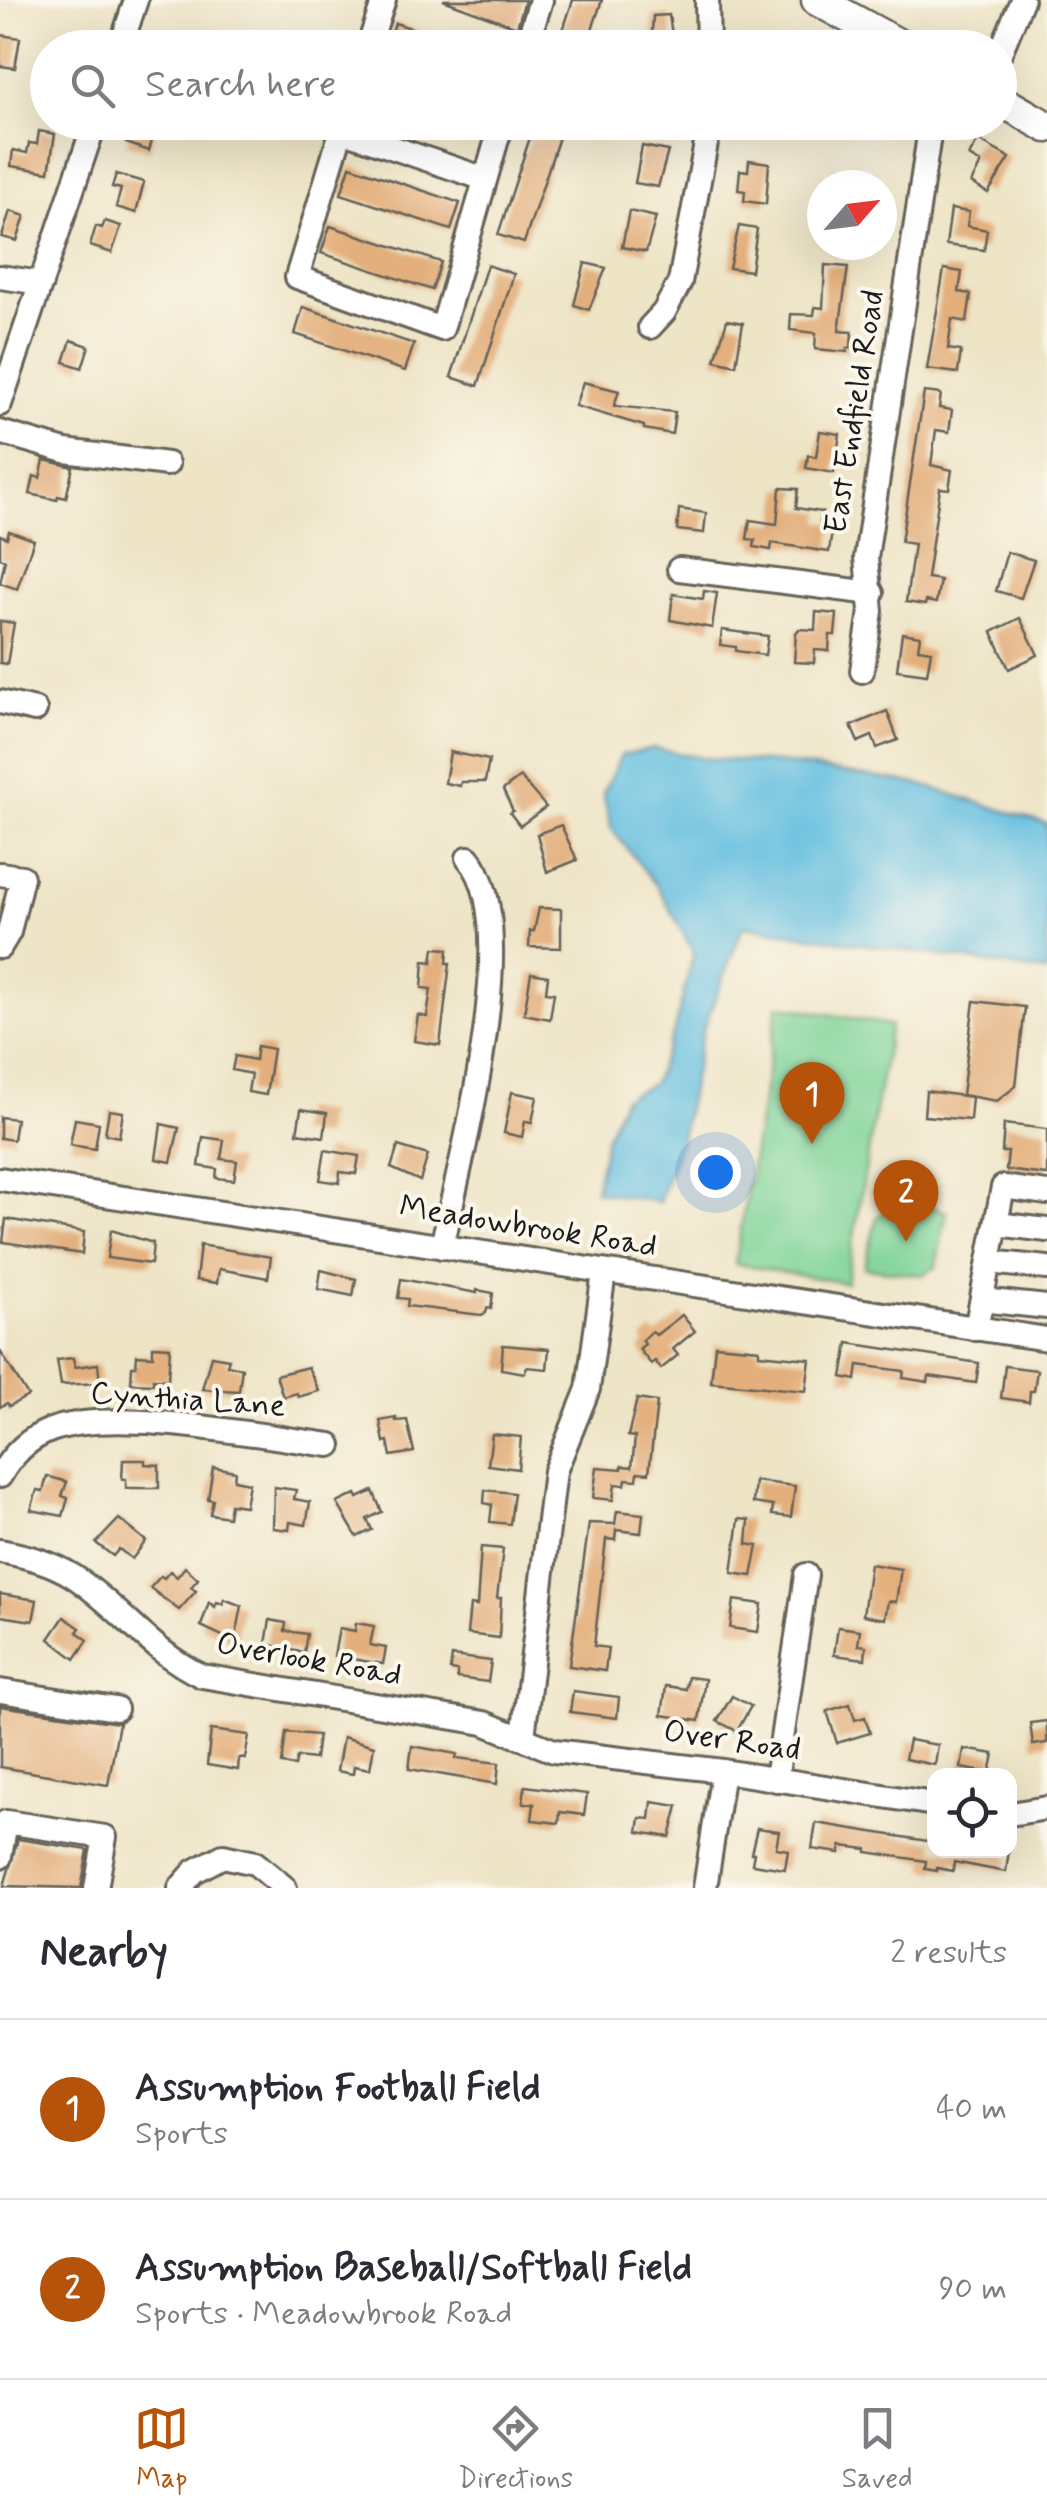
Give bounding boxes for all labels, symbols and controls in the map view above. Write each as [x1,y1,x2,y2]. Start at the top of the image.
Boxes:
search box [30,30,1017,140]
icon: search [65,58,120,113]
text: Search here [145,61,336,110]
north arrow [807,170,897,260]
street label: East Endfield Road [815,287,895,537]
pin: 1 [780,1062,844,1144]
your location [690,1147,741,1198]
pin: 2 [874,1160,938,1242]
street label: Meadowbrook Road [396,1186,660,1268]
street label: Cynthia Lane [89,1372,287,1428]
street label: Overlook Road [213,1623,405,1697]
street label: Over Road [661,1711,803,1771]
map controls [927,1768,1017,1858]
button: locate [927,1768,1017,1858]
text: Nearby [40,1926,168,1981]
text: 2 results [890,1932,1007,1974]
text: Assumption Football Field [135,2064,541,2113]
text: 1 [65,2088,80,2130]
text: 40 m [936,2088,1007,2130]
text: Sports [135,2113,228,2155]
text: Assumption Baseball/Softball Field [135,2244,692,2293]
text: 2 [65,2268,80,2310]
text: 90 m [939,2268,1007,2310]
text: Sports · Meadowbrook Road [135,2293,512,2335]
tab: Map [134,2401,189,2498]
tab: Directions [458,2401,573,2498]
tab: Saved [842,2401,913,2498]

